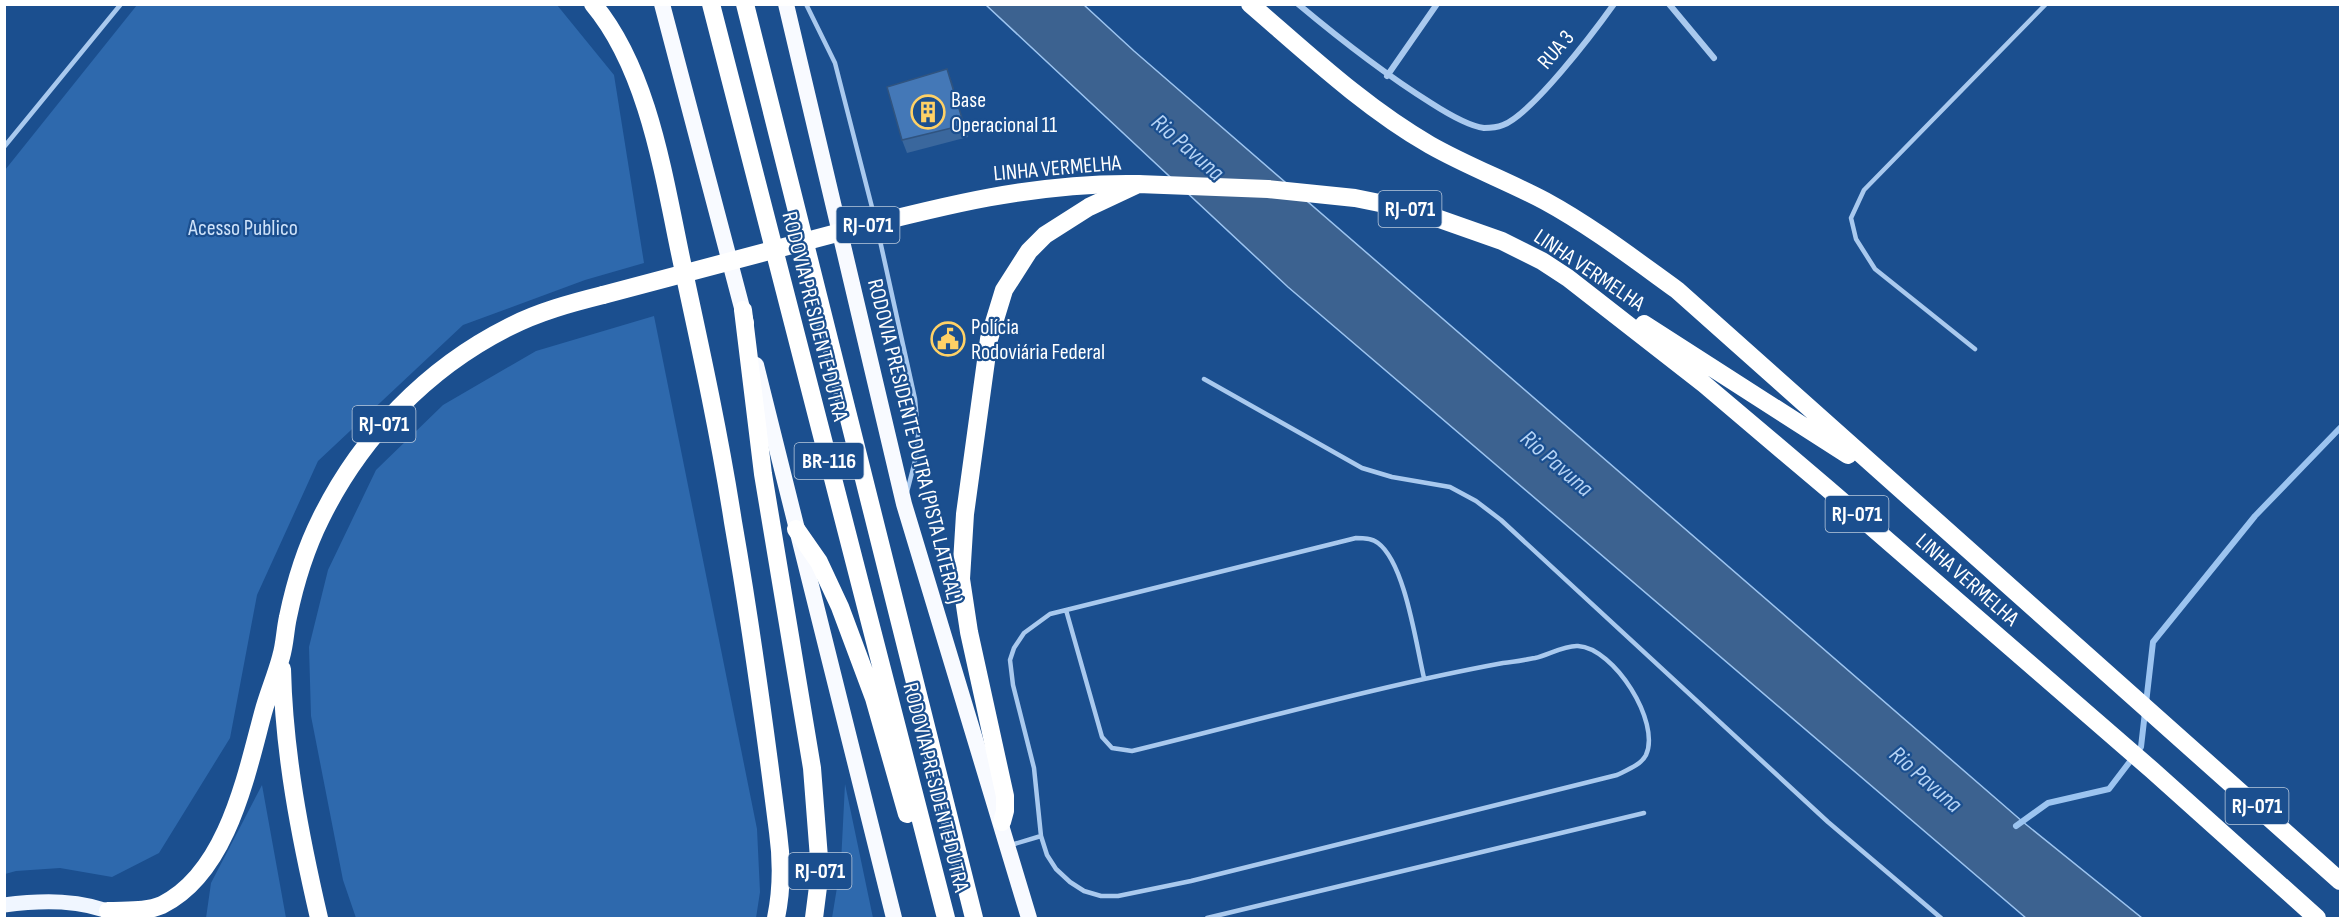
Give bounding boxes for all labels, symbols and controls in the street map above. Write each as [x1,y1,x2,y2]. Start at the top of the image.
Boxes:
street label: RUA 3 [1532,25,1580,75]
place label: Base Operacional 11 [951,87,1057,139]
building icon: Base Operacional 11 [910,94,946,130]
water label: Rio Pavuna [1145,108,1230,187]
street label: LINHA VERMELHA [992,149,1123,188]
road number: RJ-071 [1378,191,1442,227]
road number: RJ-071 [836,207,900,243]
street label: RODOVIA PRESIDENTE DUTRA [775,209,854,424]
park label: Acesso Publico [187,215,298,242]
street label: LINHA VERMELHA [1529,223,1650,318]
street label: RODOVIA PRESIDENTE DUTRA (PISTA LATERAL) [861,276,968,607]
place label: Polícia Rodoviária Federal [971,314,1105,366]
public building icon: Polícia Rodoviária Federal [930,321,966,357]
road number: RJ-071 [352,406,416,442]
water label: Rio Pavuna [1514,424,1599,503]
road number: BR-116 [794,443,864,479]
road number: RJ-071 [1826,496,1888,532]
street label: LINHA VERMELHA [1910,528,2025,633]
street label: RODOVIA PRESIDENTE DUTRA [896,680,975,895]
water label: Rio Pavuna [1883,740,1968,819]
road number: RJ-071 [2226,788,2288,824]
road number: RJ-071 [788,853,852,889]

